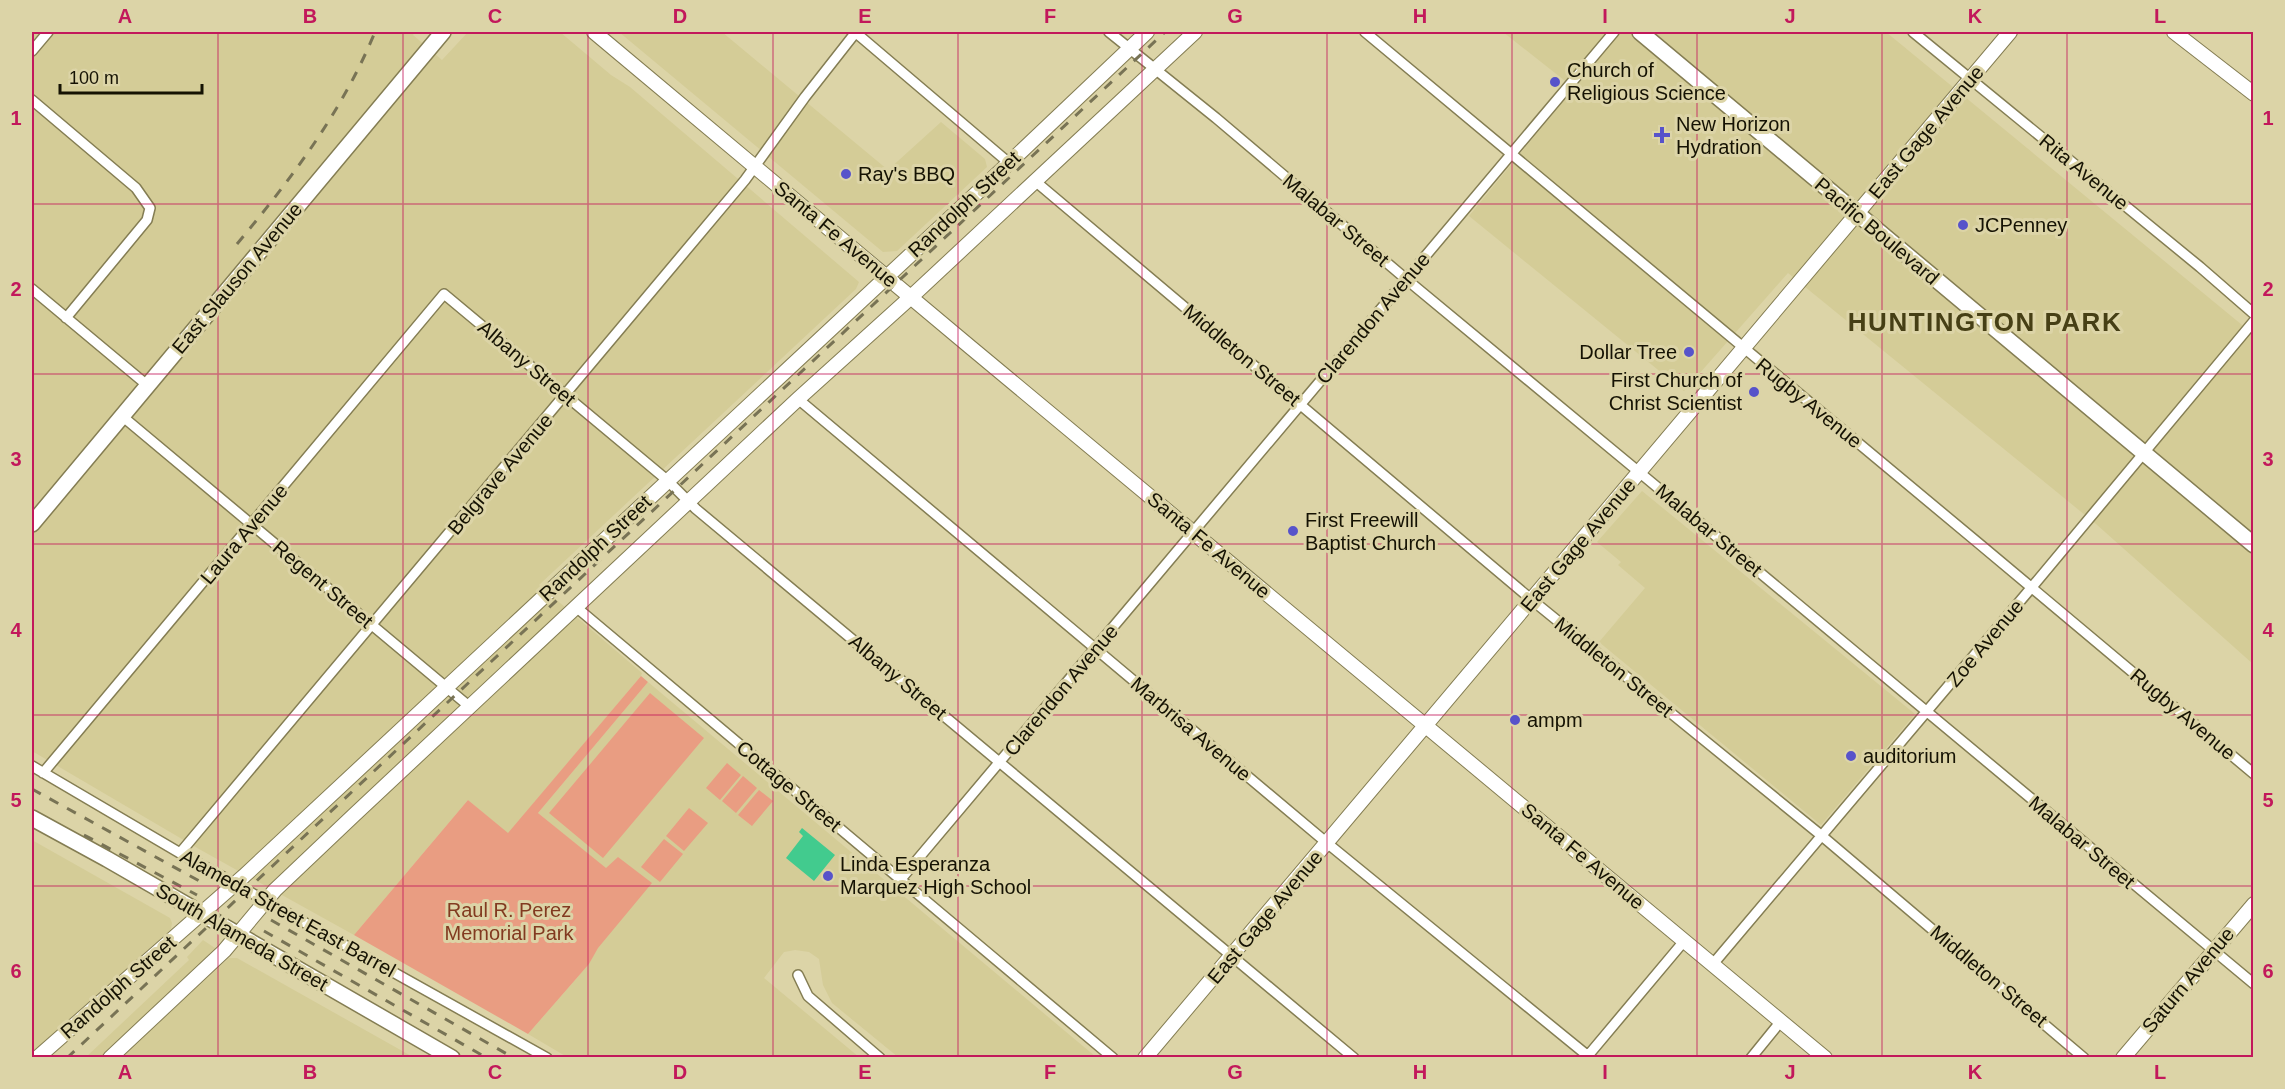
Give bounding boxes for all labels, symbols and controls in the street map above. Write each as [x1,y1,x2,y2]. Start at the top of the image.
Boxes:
text: A [118,5,132,27]
text: B [303,5,317,27]
text: C [488,5,502,27]
text: D [673,5,687,27]
text: E [858,5,872,27]
text: F [1044,5,1056,27]
text: G [1227,5,1243,27]
text: H [1413,5,1427,27]
text: I [1602,5,1608,27]
text: J [1784,5,1796,27]
text: K [1968,5,1983,27]
text: L [2154,5,2166,27]
scale bar [60,57,202,95]
place label: Church of Religious Science [1567,59,1726,104]
street label: East Gage Avenue [1864,61,1988,203]
text: 100 m [69,68,119,88]
marker: Church of Religious Science [1548,75,1562,89]
text: 1 [10,107,22,129]
text: 1 [2262,107,2274,129]
place label: New Horizon Hydration [1676,113,1790,158]
marker: New Horizon Hydration [1653,126,1671,144]
street label: Rita Avenue [2035,130,2133,214]
street label: Randolph Street [904,146,1025,261]
place label: Ray's BBQ [858,163,955,185]
marker: Ray's BBQ [839,167,853,181]
street label: Malabar Street [1279,169,1394,271]
street label: Pacific Boulevard [1811,173,1943,289]
street label: Santa Fe Avenue [770,176,902,292]
street label: East Slauson Avenue [168,198,306,358]
place label: JCPenney [1975,214,2067,236]
marker: JCPenney [1956,218,1970,232]
street label: Clarendon Avenue [1312,248,1434,388]
text: 2 [10,278,22,300]
text: 2 [2262,278,2274,300]
street label: Middleton Street [1179,300,1305,411]
district label: HUNTINGTON PARK [1848,307,2122,337]
street label: Albany Street [474,316,580,410]
place label: Dollar Tree [1579,341,1677,363]
marker: Dollar Tree [1682,345,1696,359]
street label: Rugby Avenue [1752,354,1866,452]
place label: First Church of Christ Scientist [1609,369,1742,414]
marker: First Church of Christ Scientist [1747,385,1761,399]
street label: Belgrave Avenue [443,409,557,539]
text: 3 [10,448,22,470]
text: 3 [2262,448,2274,470]
street label: East Gage Avenue [1516,474,1640,616]
street label: Malabar Street [1652,479,1767,581]
street label: Laura Avenue [196,480,292,588]
street label: Santa Fe Avenue [1143,487,1275,603]
street label: Randolph Street [535,490,656,605]
place label: First Freewill Baptist Church [1305,509,1436,554]
marker: First Freewill Baptist Church [1286,524,1300,538]
street label: Regent Street [269,536,378,632]
street label: Zoe Avenue [1942,595,2028,691]
street label: Middleton Street [1550,613,1678,722]
text: 4 [10,619,22,641]
text: 4 [2262,619,2274,641]
street label: Clarendon Avenue [1000,620,1122,760]
street label: Albany Street [845,630,951,724]
street label: Rugby Avenue [2126,664,2240,764]
street label: Marbrisa Avenue [1127,672,1255,786]
place label: ampm [1527,709,1583,731]
marker: ampm [1508,713,1522,727]
street label: Cottage Street [733,736,846,836]
place label: auditorium [1863,745,1956,767]
marker: auditorium [1844,749,1858,763]
text: 5 [10,789,22,811]
text: 5 [2262,789,2274,811]
street label: Malabar Street [2025,791,2140,893]
street label: Santa Fe Avenue [1517,798,1649,914]
street label: Alameda Street East Barrel [177,845,399,981]
street label: East Gage Avenue [1203,846,1327,988]
place label: Linda Esperanza Marquez High School [840,853,1031,898]
marker: Linda Esperanza Marquez High School [821,869,835,883]
street label: South Alameda Street [152,879,332,995]
park label: Raul R. Perez Memorial Park [445,899,574,944]
street label: Middleton Street [1926,921,2052,1032]
street label: Saturn Avenue [2138,923,2238,1037]
street label: Randolph Street [56,931,180,1043]
text: 6 [10,960,22,982]
text: 6 [2262,960,2274,982]
text: A [118,1061,132,1083]
text: B [303,1061,317,1083]
text: C [488,1061,502,1083]
text: D [673,1061,687,1083]
text: E [858,1061,872,1083]
text: F [1044,1061,1056,1083]
text: G [1227,1061,1243,1083]
text: H [1413,1061,1427,1083]
text: I [1602,1061,1608,1083]
text: J [1784,1061,1796,1083]
text: K [1968,1061,1983,1083]
text: L [2154,1061,2166,1083]

